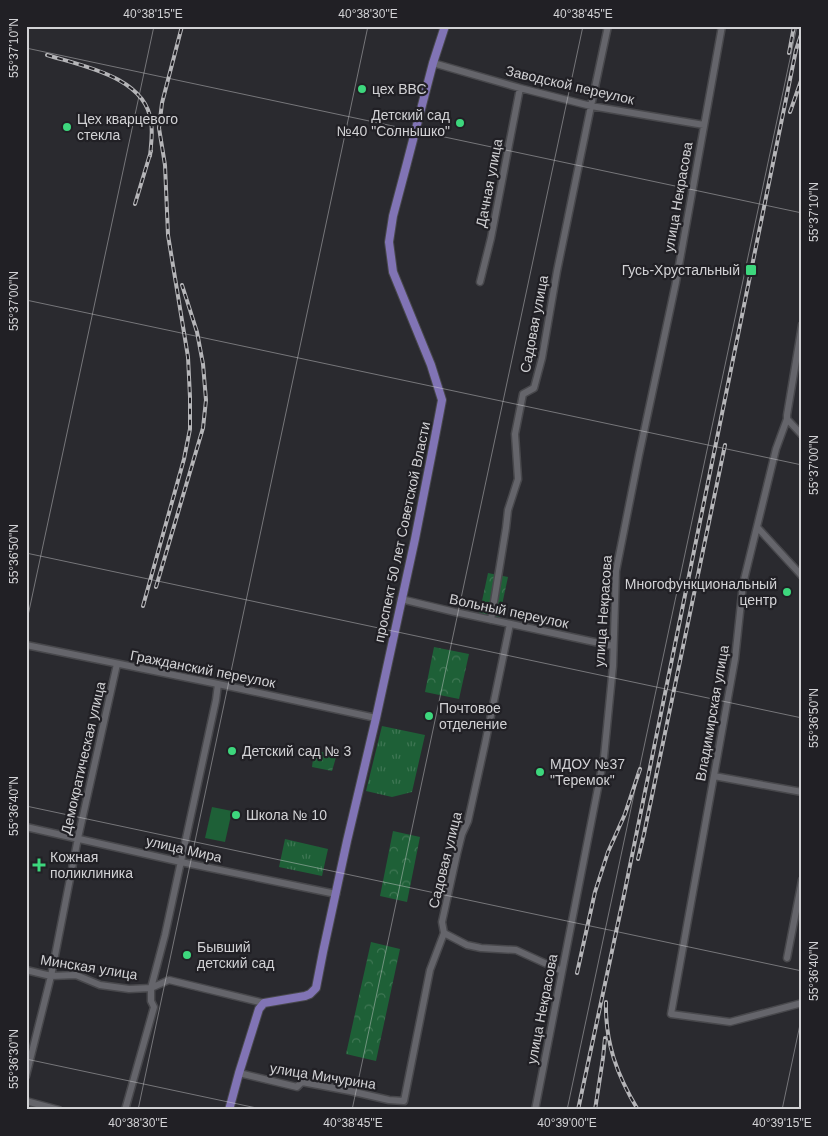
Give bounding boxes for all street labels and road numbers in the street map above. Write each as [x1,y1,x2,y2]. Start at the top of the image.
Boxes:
street label: Заводской переулок [504,62,637,108]
street label: Дачная улица [473,137,505,229]
street label: улица Некрасова [660,140,696,254]
street label: Садовая улица [517,274,551,374]
street label: проспект 50 лет Советской Власти [371,420,433,644]
street label: улица Некрасова [591,554,615,667]
street label: Вольный переулок [448,591,571,632]
street label: Владимирская улица [692,644,732,782]
street label: Гражданский переулок [129,647,278,691]
street label: Демократическая улица [58,680,108,836]
street label: Садовая улица [425,810,465,910]
street label: улица Мира [144,832,224,866]
street label: Минская улица [39,951,139,983]
street label: улица Некрасова [523,952,561,1065]
street label: улица Мичурина [269,1060,377,1092]

